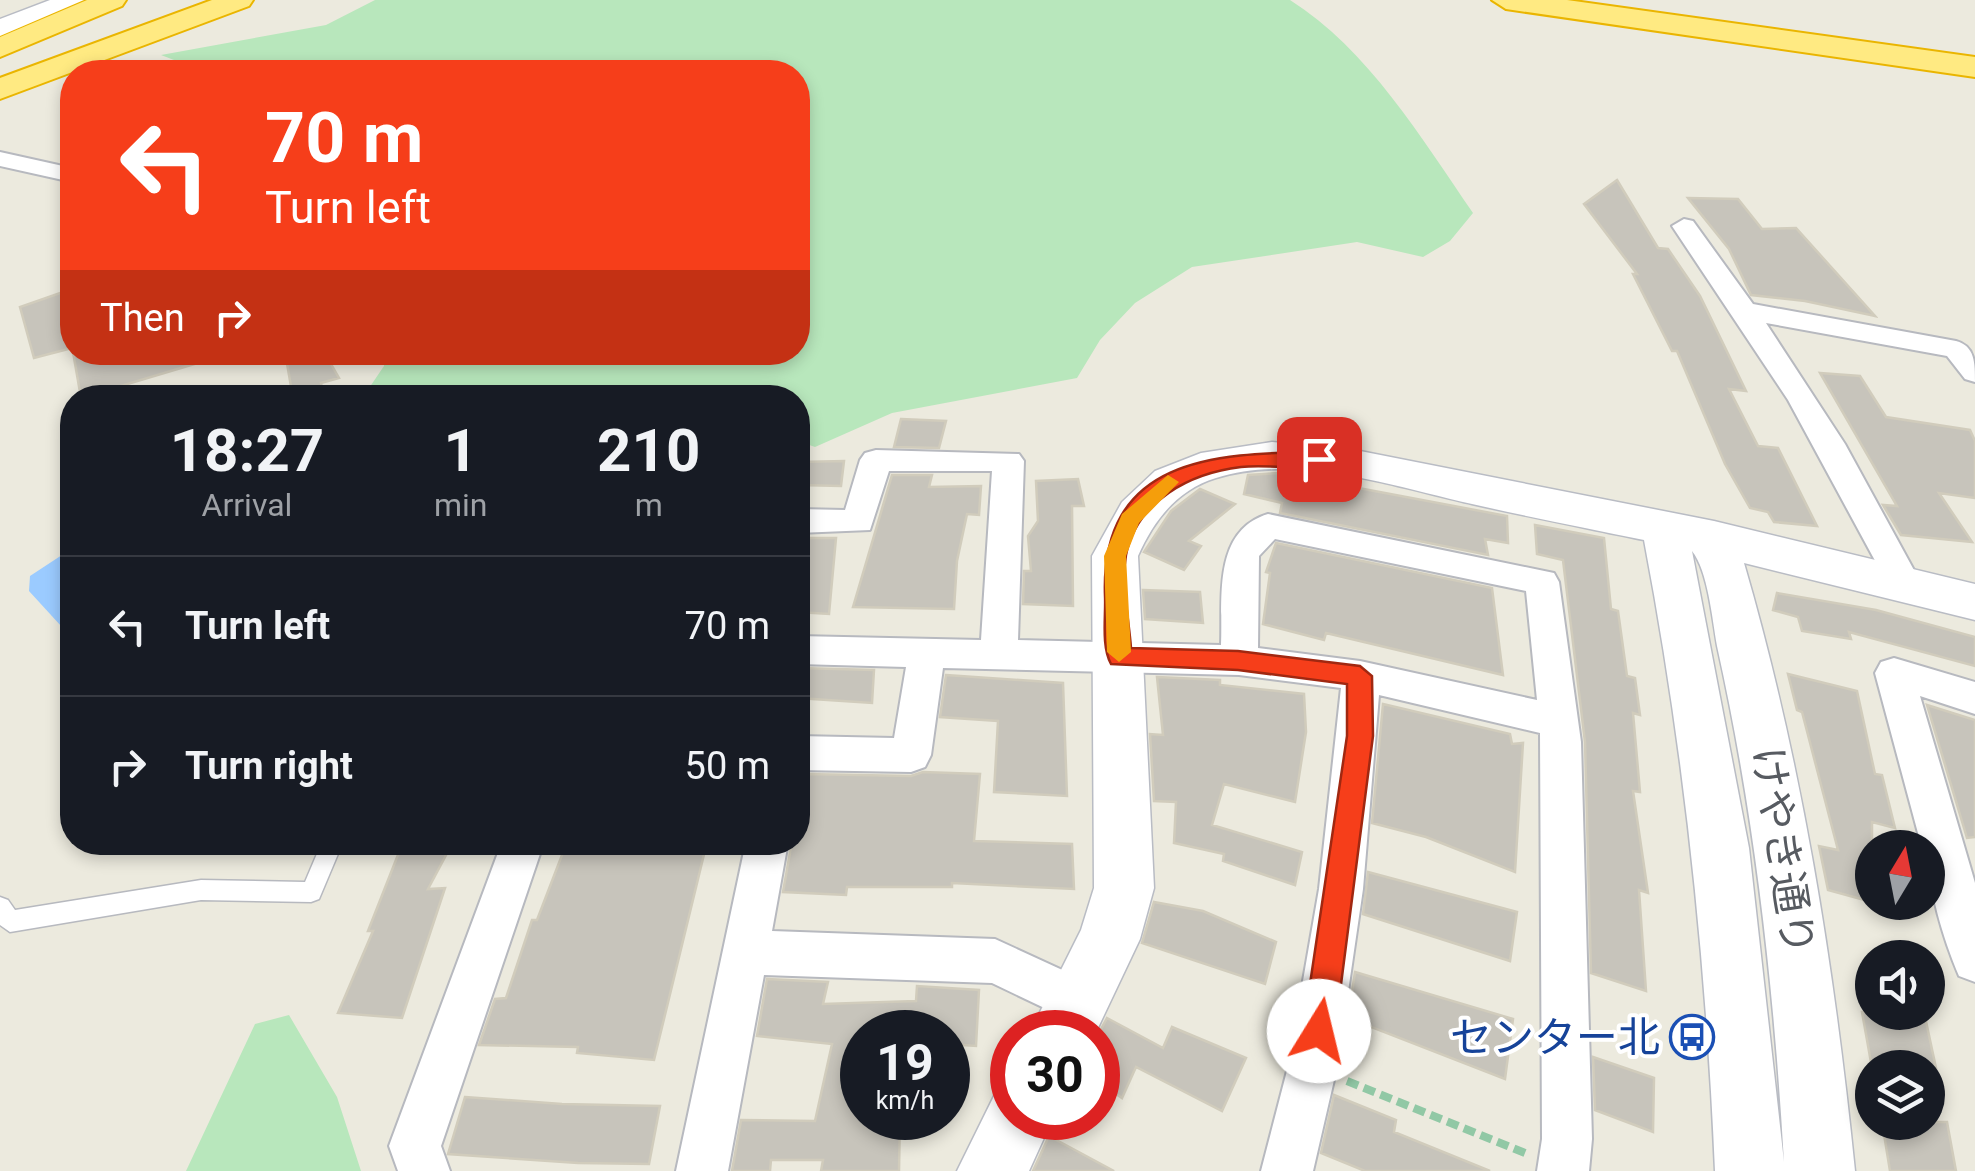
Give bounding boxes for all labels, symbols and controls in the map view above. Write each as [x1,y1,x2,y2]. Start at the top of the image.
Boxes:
text: 70 m [265,97,423,179]
icon: left [100,100,230,230]
text: Turn left [265,181,431,234]
icon: right [205,290,260,345]
text: Then [100,296,185,340]
text: 18:27 [170,415,324,486]
text: 1 [443,415,478,486]
text: 210 [597,415,700,486]
pin [1277,417,1362,502]
icon: arrive [1292,432,1347,487]
text: Arrival [202,486,292,524]
text: min [434,486,487,524]
text: m [635,486,663,524]
icon: left [100,599,155,654]
text: Turn left [185,604,330,648]
text: 70 m [685,604,770,648]
icon: right [100,739,155,794]
street label: けやき通り [1742,743,1824,959]
text: Turn right [185,744,353,788]
text: 50 m [685,744,770,788]
north arrow [1855,830,1945,920]
map controls [1855,830,1945,1140]
button: sound [1855,940,1945,1030]
position arrow [1267,979,1371,1083]
speed limit sign: 30 [990,1010,1120,1140]
place label: センター北 [1450,1013,1660,1062]
bus stop icon: センター北 [1669,1014,1715,1060]
text: 19 [876,1034,934,1092]
button: layers [1855,1050,1945,1140]
text: km/h [876,1086,934,1115]

